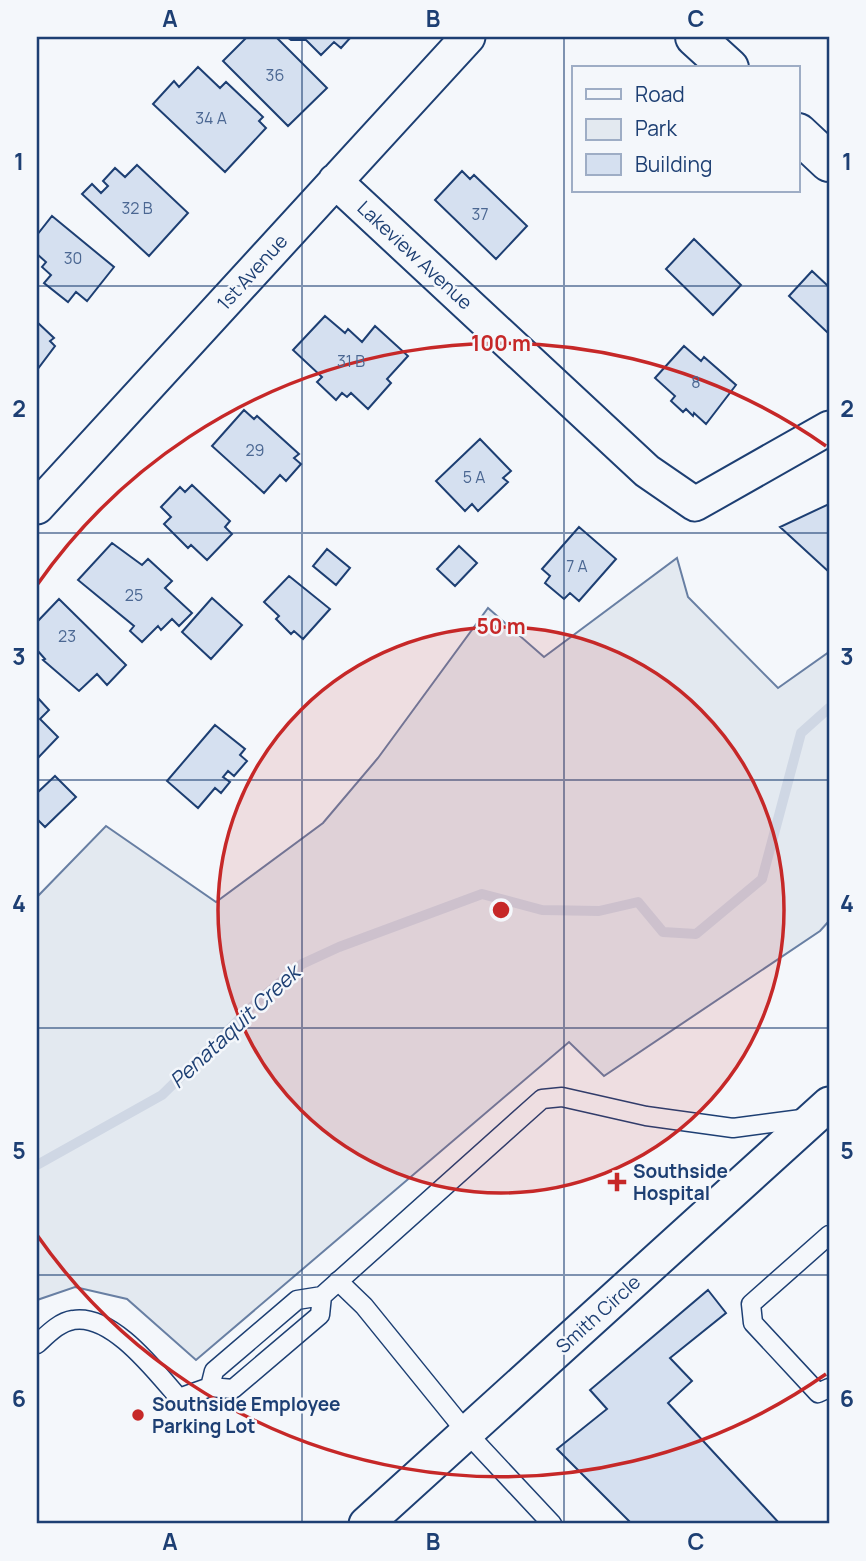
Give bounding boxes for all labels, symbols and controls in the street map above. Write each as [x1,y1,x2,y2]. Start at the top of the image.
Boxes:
text: A [162,2,178,34]
text: B [426,2,440,34]
text: C [688,2,705,34]
house number: 36 [266,64,284,86]
legend [572,66,800,192]
text: Road [635,80,685,108]
house number: 34 A [195,107,227,129]
text: Park [635,114,677,142]
text: 1 [14,145,24,177]
text: 1 [842,145,852,177]
text: Building [635,150,712,178]
street label: Lakeview Avenue [352,195,478,315]
house number: 32 B [122,197,153,219]
house number: 37 [472,203,488,225]
street label: 1st Avenue [211,228,293,316]
house number: 30 [64,247,82,269]
text: 100 m [471,329,531,357]
house number: 31 B [337,350,365,372]
house number: 8 [691,371,701,393]
text: 2 [12,392,26,424]
text: 2 [840,392,854,424]
house number: 29 [245,439,265,461]
house number: 5 A [463,466,485,488]
house number: 7 A [566,555,588,577]
house number: 25 [125,584,143,606]
text: 50 m [476,612,526,640]
house number: 23 [58,625,76,647]
text: 3 [12,640,26,672]
text: 3 [840,640,854,672]
text: 4 [12,887,26,919]
text: 4 [840,887,854,919]
centre of rings [489,898,513,922]
water label: Penataquit Creek [163,957,307,1094]
text: 5 [12,1134,26,1166]
text: 5 [840,1134,854,1166]
place label: Southside Hospital [633,1158,728,1206]
marker: Southside Hospital [607,1172,627,1192]
street label: Smith Circle [550,1269,646,1359]
text: 6 [12,1382,26,1414]
text: 6 [840,1382,854,1414]
place label: Southside Employee Parking Lot [152,1391,341,1439]
marker: Southside Employee Parking Lot [130,1407,146,1423]
text: A [162,1525,178,1557]
text: B [426,1525,440,1557]
text: C [688,1525,705,1557]

